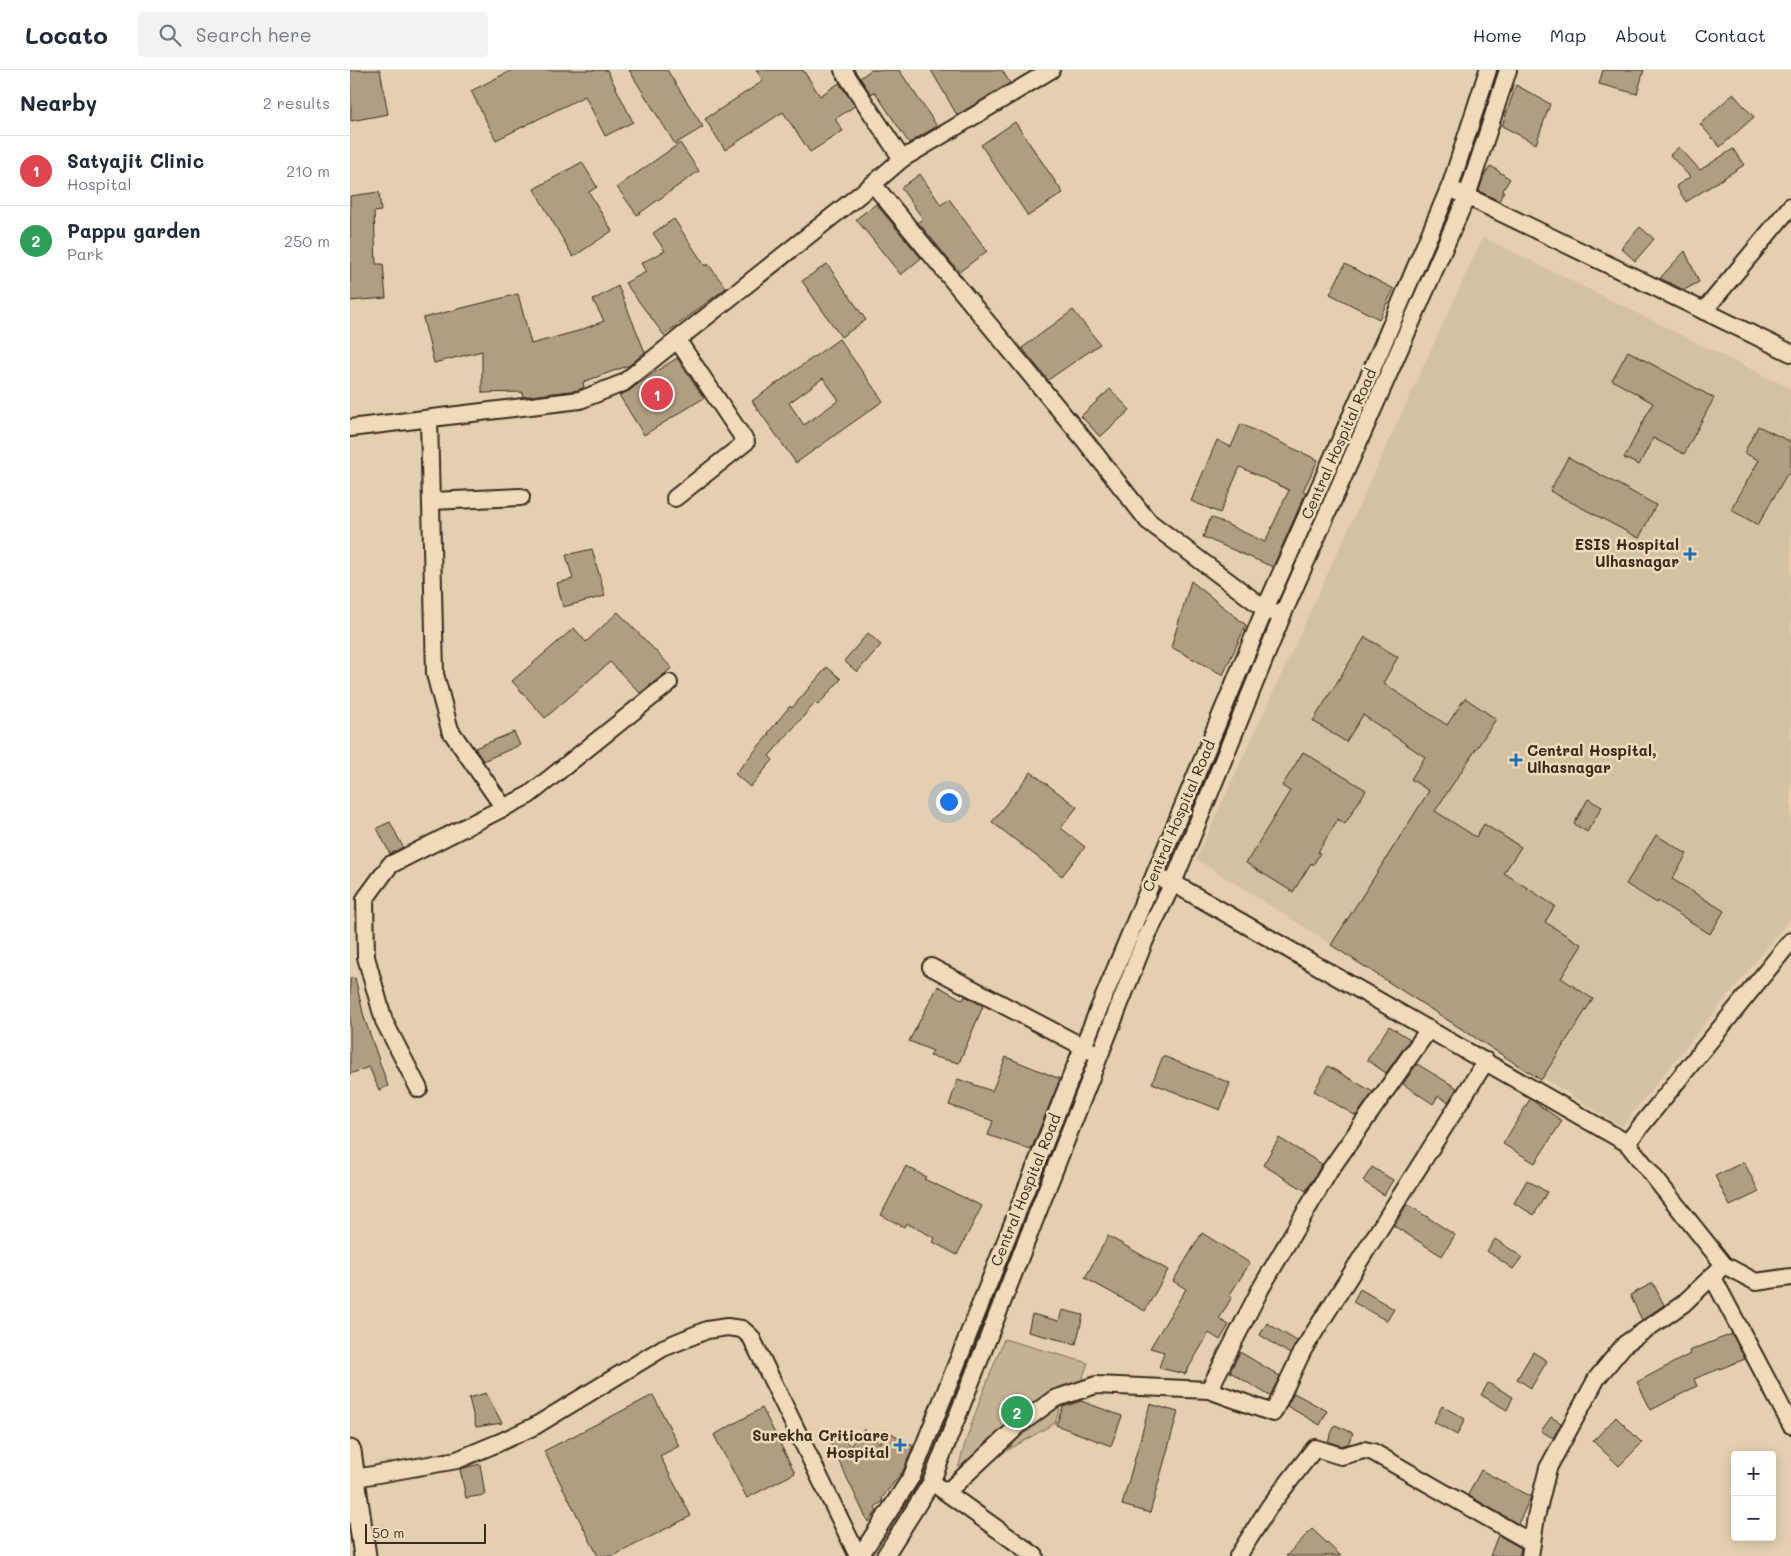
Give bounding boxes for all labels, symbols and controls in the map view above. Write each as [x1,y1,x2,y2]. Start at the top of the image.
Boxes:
search box [138,12,488,57]
text: Locato [25,19,108,50]
icon: search [156,21,184,49]
text: Search here [196,22,311,47]
text: Home [1473,23,1522,47]
text: Map [1550,23,1586,47]
text: About [1614,23,1667,47]
text: Contact [1695,23,1766,47]
text: Nearby [20,89,97,116]
text: 2 results [263,92,330,113]
text: Satyajit Clinic [67,148,204,173]
text: 1 [32,160,40,181]
text: 210 m [286,160,330,181]
text: Hospital [67,173,131,194]
text: Pappu garden [67,218,200,243]
text: 2 [32,230,40,251]
text: 250 m [284,230,330,251]
text: Park [67,243,103,264]
street label: Central Hospital Road [1296,365,1380,522]
pin: 1 [641,375,673,413]
place label: ESIS Hospital Ulhasnagar [1574,534,1679,571]
marker: ESIS Hospital Ulhasnagar [1683,547,1697,561]
street label: Central Hospital Road [1137,737,1219,895]
place label: Central Hospital, Ulhasnagar [1527,740,1657,777]
marker: Central Hospital, Ulhasnagar [1509,753,1523,767]
your location [936,789,962,815]
street label: Central Hospital Road [985,1110,1065,1269]
pin: 2 [1001,1393,1033,1431]
place label: Surekha Criticare Hospital [752,1425,889,1462]
marker: Surekha Criticare Hospital [893,1438,907,1452]
map controls [1731,1451,1776,1541]
button: + [1731,1451,1776,1496]
button: − [1731,1496,1776,1541]
scale bar [365,1521,486,1544]
text: 50 m [372,1523,404,1542]

